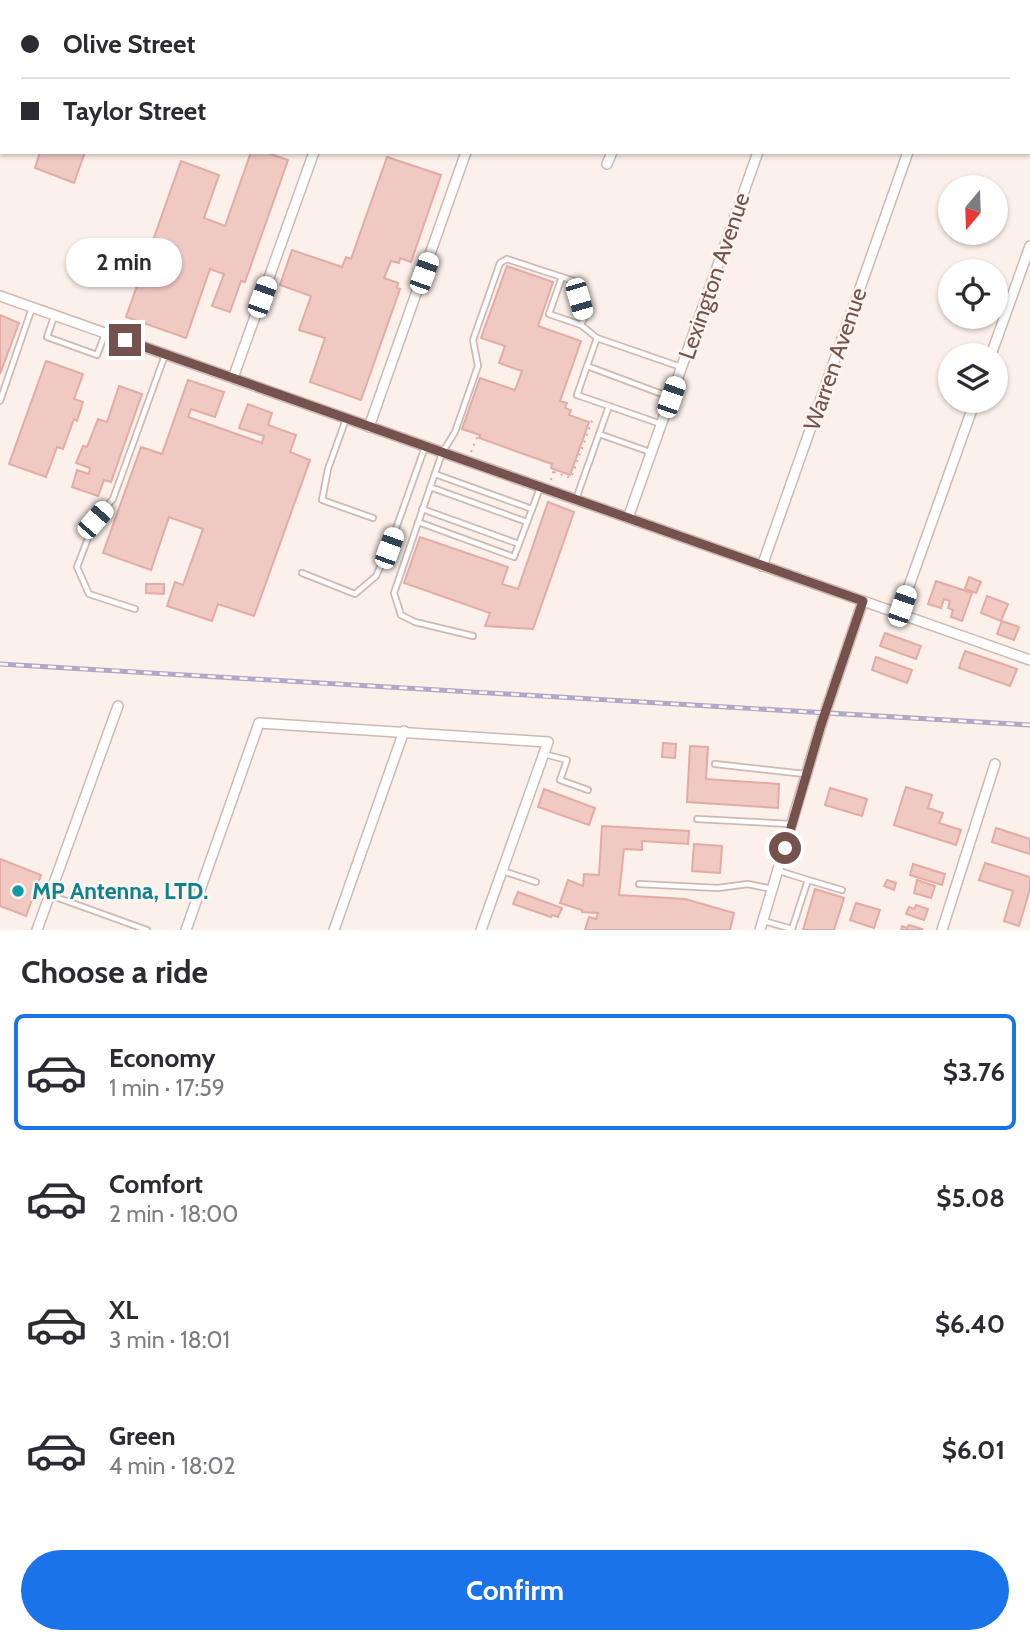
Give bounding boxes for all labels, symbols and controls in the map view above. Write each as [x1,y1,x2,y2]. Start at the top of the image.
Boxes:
text: Olive Street [63,28,195,60]
text: Taylor Street [63,95,206,127]
north arrow [938,175,1008,245]
map controls [938,175,1008,413]
street label: Lexington Avenue [672,189,756,363]
callout: 2 min [67,238,183,288]
text: 2 min [96,248,152,276]
car [407,250,442,296]
button: locate [938,259,1008,329]
car [245,274,280,320]
car [564,276,595,322]
street label: Warren Avenue [798,284,873,434]
route end [109,324,141,356]
button: layers [938,343,1008,413]
car [655,374,688,420]
car [74,497,117,543]
car [372,525,407,571]
car [886,583,919,629]
route start [769,832,801,864]
place label: MP Antenna, LTD. [32,877,208,905]
marker: MP Antenna, LTD. [10,883,26,899]
text: Choose a ride [21,952,208,991]
icon: car [25,1041,88,1104]
text: Economy [109,1042,215,1074]
text: $3.76 [943,1056,1005,1088]
text: 1 min · 17:59 [109,1074,225,1102]
icon: car [25,1167,88,1230]
text: Comfort [109,1168,203,1200]
text: $5.08 [936,1182,1005,1214]
text: 2 min · 18:00 [109,1200,238,1228]
icon: car [25,1293,88,1356]
text: XL [109,1294,138,1326]
text: $6.40 [935,1308,1005,1340]
text: 3 min · 18:01 [109,1326,230,1354]
icon: car [25,1419,88,1482]
text: Green [109,1420,176,1452]
text: $6.01 [942,1434,1005,1466]
text: 4 min · 18:02 [109,1452,236,1480]
button: Confirm [21,1550,1009,1630]

